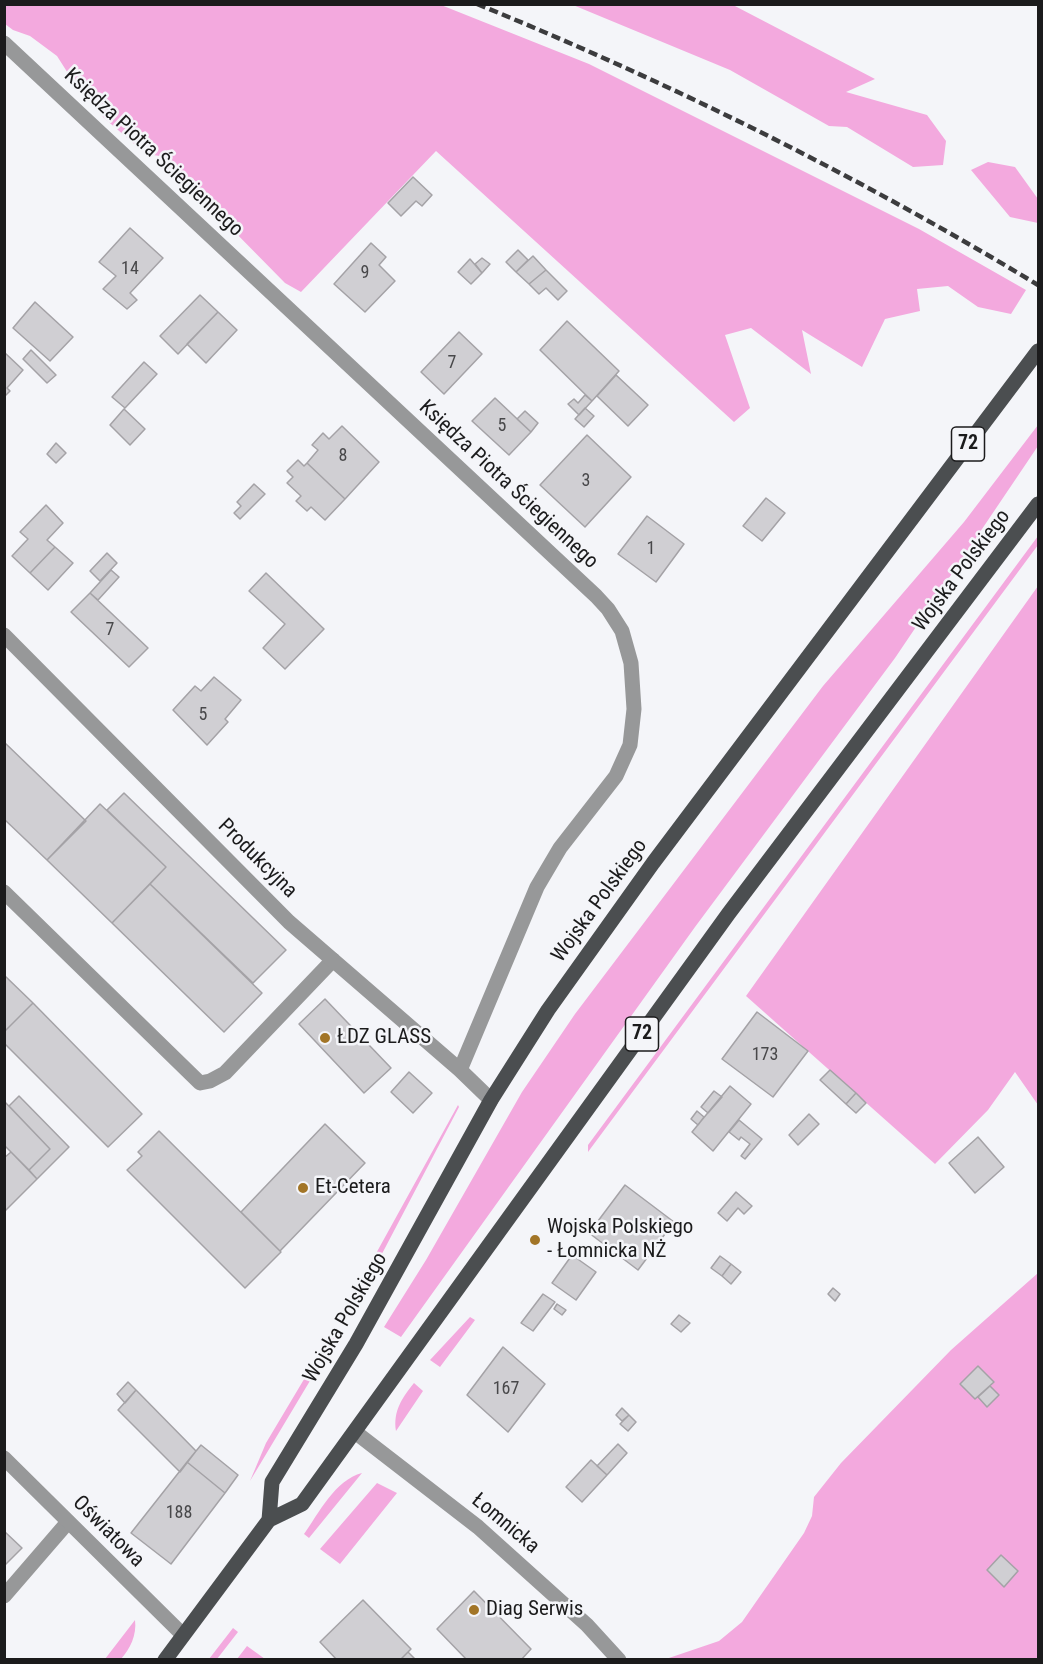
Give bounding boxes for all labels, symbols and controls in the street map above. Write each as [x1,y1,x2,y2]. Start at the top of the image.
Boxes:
street label: Księdza Piotra Ściegiennego [58,63,248,243]
house number: 14 [121,258,139,280]
house number: 9 [361,262,369,284]
house number: 7 [448,352,456,374]
street label: Księdza Piotra Ściegiennego [413,395,603,575]
house number: 5 [498,415,506,437]
road number: 72 [952,427,984,461]
house number: 8 [339,445,347,467]
house number: 3 [582,470,590,492]
street label: Wojska Polskiego [908,505,1016,637]
house number: 1 [647,538,655,560]
house number: 7 [106,619,114,641]
house number: 5 [199,704,207,726]
street label: Produkcyjna [212,814,302,904]
street label: Wojska Polskiego [547,834,653,968]
road number: 72 [626,1017,658,1051]
place label: ŁDZ GLASS [337,1025,431,1051]
marker: ŁDZ GLASS [318,1031,332,1045]
house number: 173 [752,1044,778,1066]
place label: Et-Cetera [315,1175,391,1201]
marker: Et-Cetera [296,1181,310,1195]
place label: Wojska Polskiego - Łomnicka NŻ [547,1215,693,1265]
marker: Wojska Polskiego - Łomnicka NŻ [528,1233,542,1247]
street label: Wojska Polskiego [299,1248,393,1388]
house number: 167 [493,1378,519,1400]
street label: Łomnicka [466,1488,544,1560]
street label: Oświatowa [67,1491,149,1573]
house number: 188 [166,1502,192,1524]
place label: Diag Serwis [486,1597,583,1623]
marker: Diag Serwis [467,1603,481,1617]

